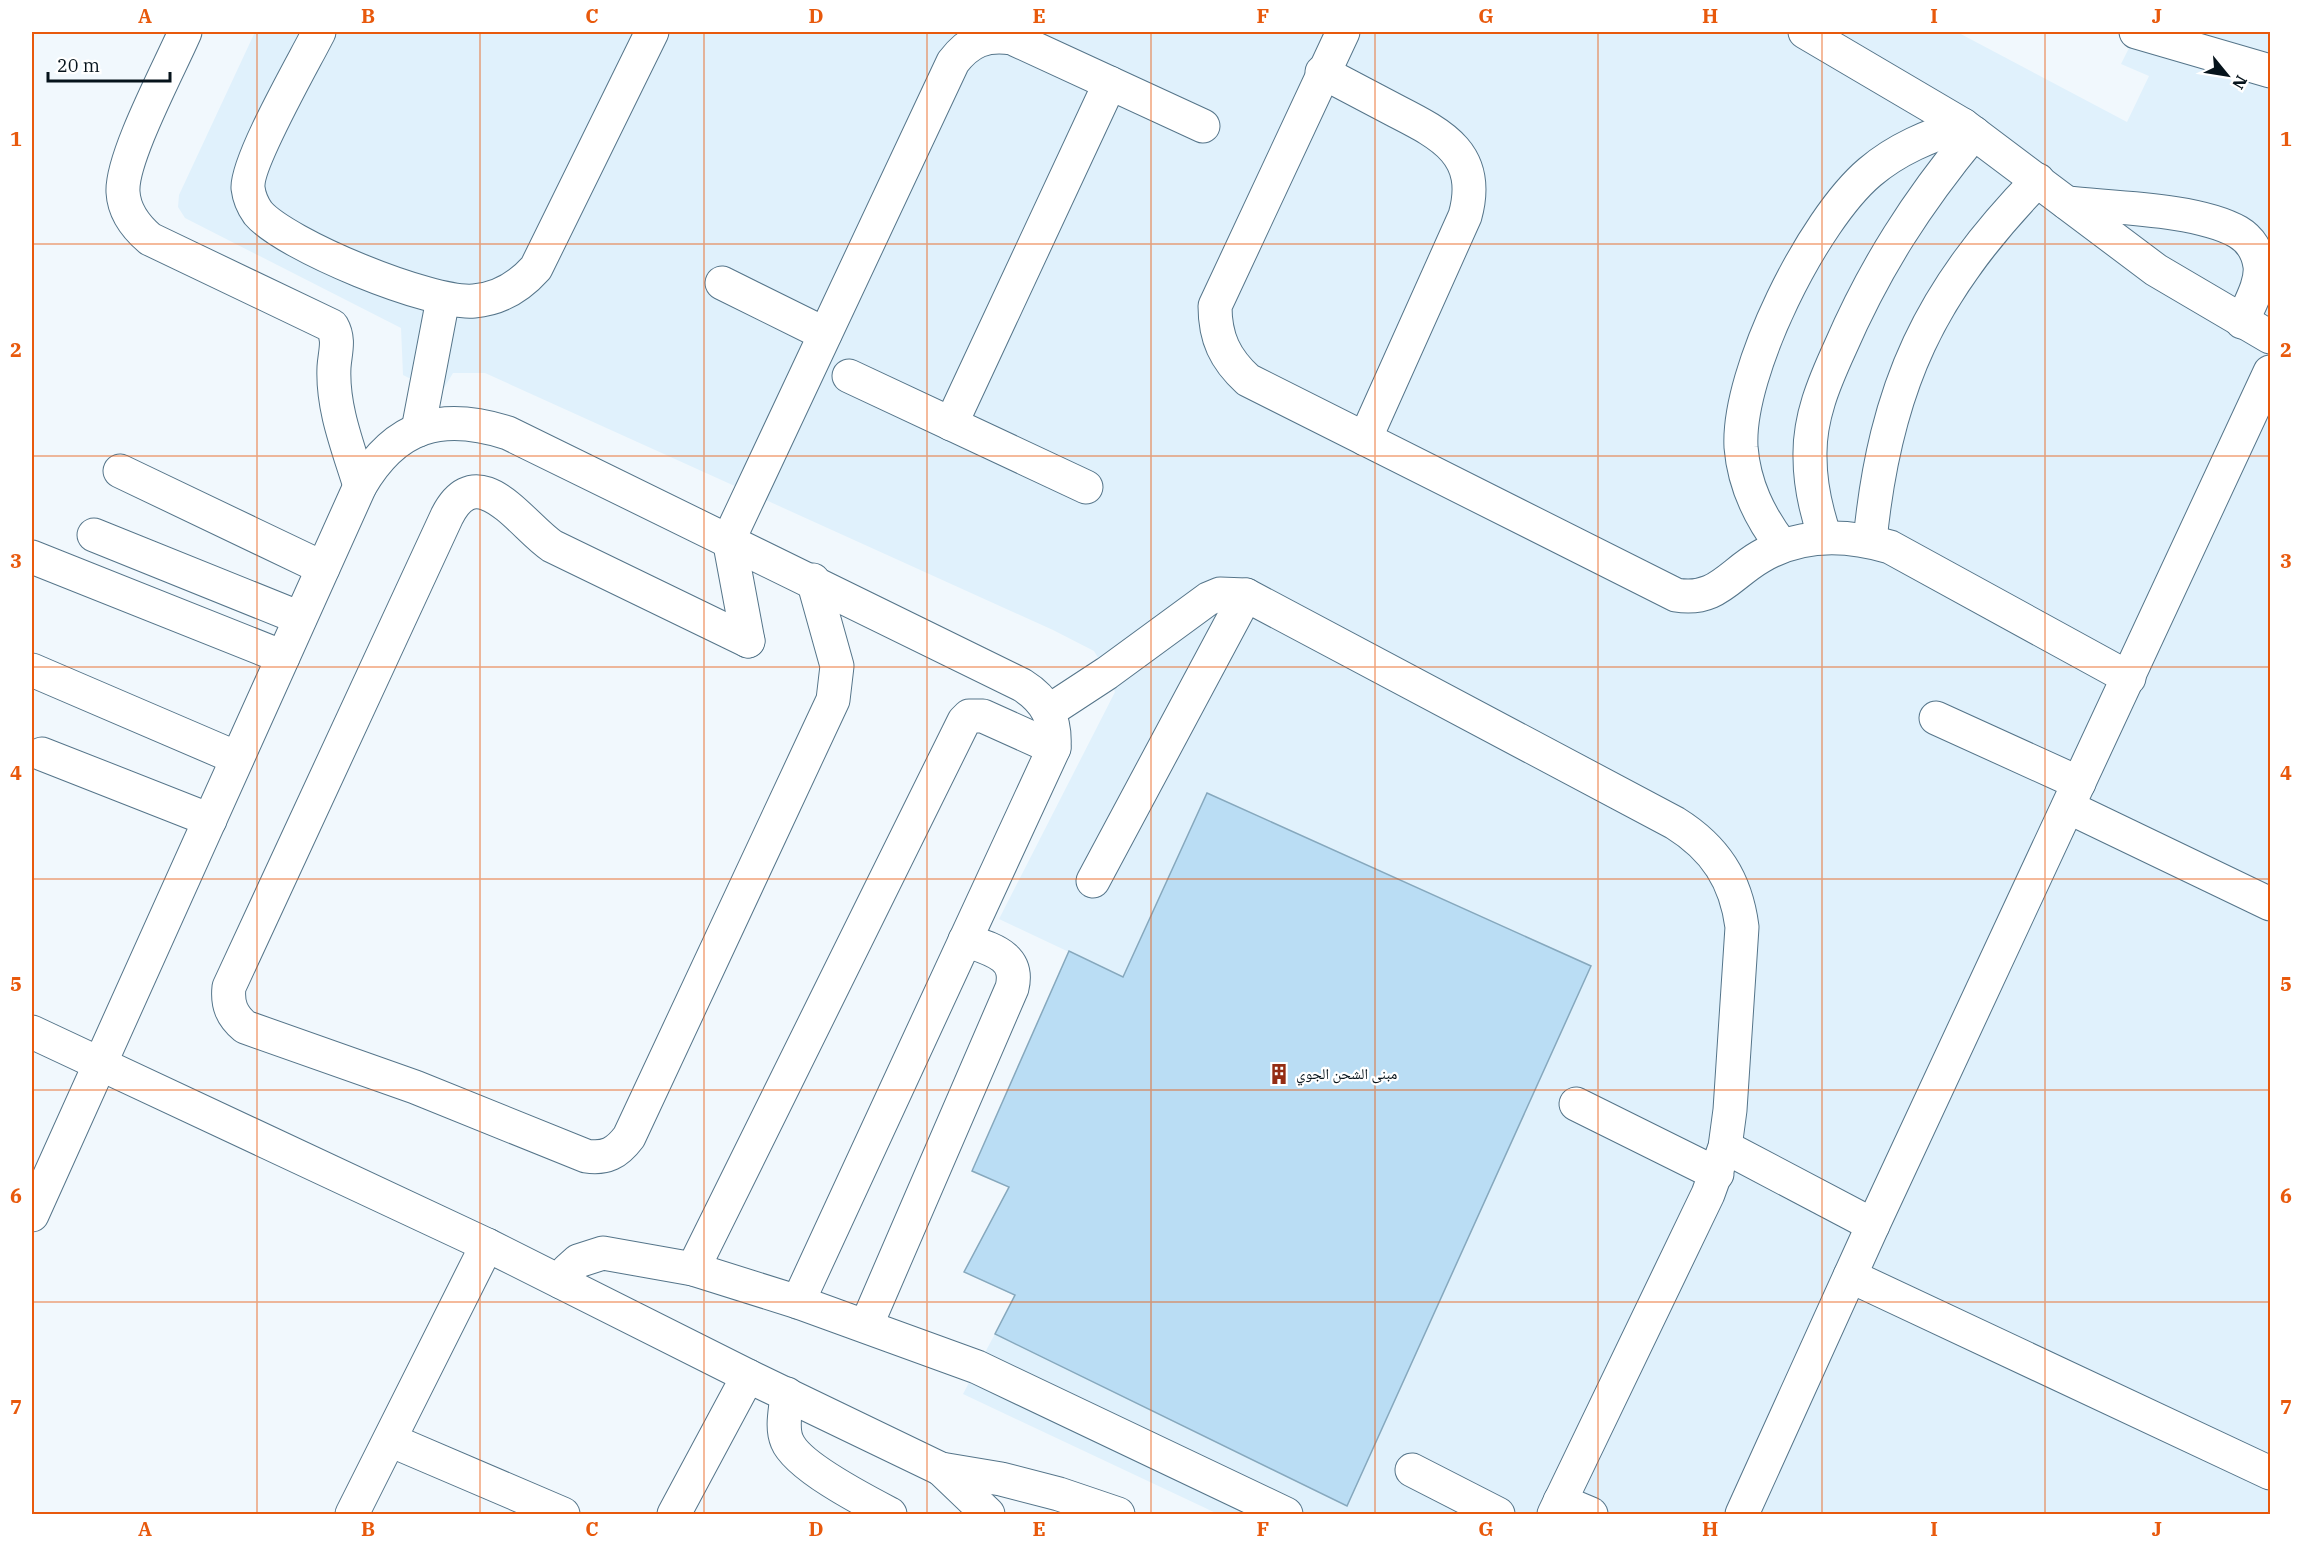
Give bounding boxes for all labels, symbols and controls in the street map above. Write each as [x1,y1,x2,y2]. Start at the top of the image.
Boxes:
text: A [138,2,152,29]
text: B [361,2,375,29]
text: C [585,2,599,29]
text: D [808,2,824,29]
text: E [1032,2,1046,29]
text: F [1257,2,1269,29]
text: G [1478,2,1494,29]
text: H [1702,2,1718,29]
text: I [1930,2,1938,29]
text: J [2152,2,2162,29]
scale bar [48,45,170,83]
north arrow [2197,45,2257,105]
text: 20 m [57,54,100,77]
text: N [2228,72,2252,93]
text: 1 [10,125,22,152]
text: 1 [2280,125,2292,152]
text: 2 [10,336,22,363]
text: 2 [2280,336,2292,363]
text: 3 [10,547,22,574]
text: 3 [2280,547,2292,574]
text: 4 [10,759,22,786]
text: 4 [2280,759,2292,786]
text: 5 [10,970,22,997]
text: 5 [2280,970,2292,997]
building icon: مبنى الشحن الجوي [1267,1062,1291,1086]
place label: مبنى الشحن الجوي [1296,1064,1398,1086]
text: 6 [10,1182,22,1209]
text: 6 [2280,1182,2292,1209]
text: 7 [10,1393,22,1420]
text: 7 [2280,1393,2292,1420]
text: A [138,1515,152,1542]
text: B [361,1515,375,1542]
text: C [585,1515,599,1542]
text: D [808,1515,824,1542]
text: E [1032,1515,1046,1542]
text: F [1257,1515,1269,1542]
text: G [1478,1515,1494,1542]
text: H [1702,1515,1718,1542]
text: I [1930,1515,1938,1542]
text: J [2152,1515,2162,1542]

